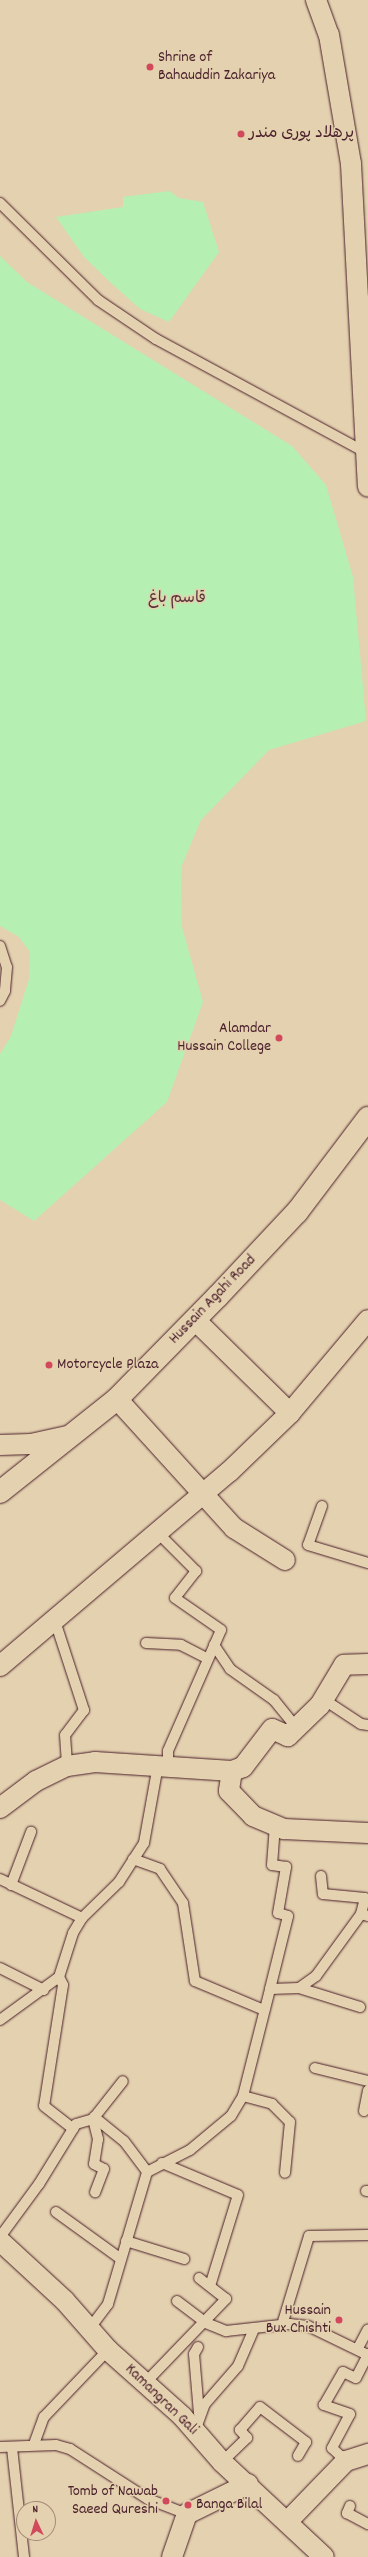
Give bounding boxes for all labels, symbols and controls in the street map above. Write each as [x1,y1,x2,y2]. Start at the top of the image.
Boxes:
place label: Shrine of Bahauddin Zakariya [158,48,275,86]
marker: Shrine of Bahauddin Zakariya [145,62,155,72]
place label: پرھلاد پوری مندر [249,124,354,144]
marker: پرھلاد پوری مندر [236,129,246,139]
park label: قاسم باغ [148,589,206,609]
place label: Alamdar Hussain College [177,1019,271,1057]
marker: Alamdar Hussain College [274,1033,284,1043]
street label: Hussain Agahi Road [165,1251,261,1349]
place label: Motorcycle Plaza [57,1355,158,1375]
marker: Motorcycle Plaza [44,1360,54,1370]
place label: Hussain Bux Chishti [266,2301,331,2339]
marker: Hussain Bux Chishti [334,2315,344,2325]
street label: Kamangran Gali [120,2360,202,2440]
place label: Tomb of Nawab Saeed Qureshi [68,2482,158,2520]
place label: Banga Bilal [196,2495,262,2515]
marker: Tomb of Nawab Saeed Qureshi [161,2496,171,2506]
marker: Banga Bilal [183,2500,193,2510]
north arrow [16,2501,56,2541]
text: N [32,2502,39,2518]

